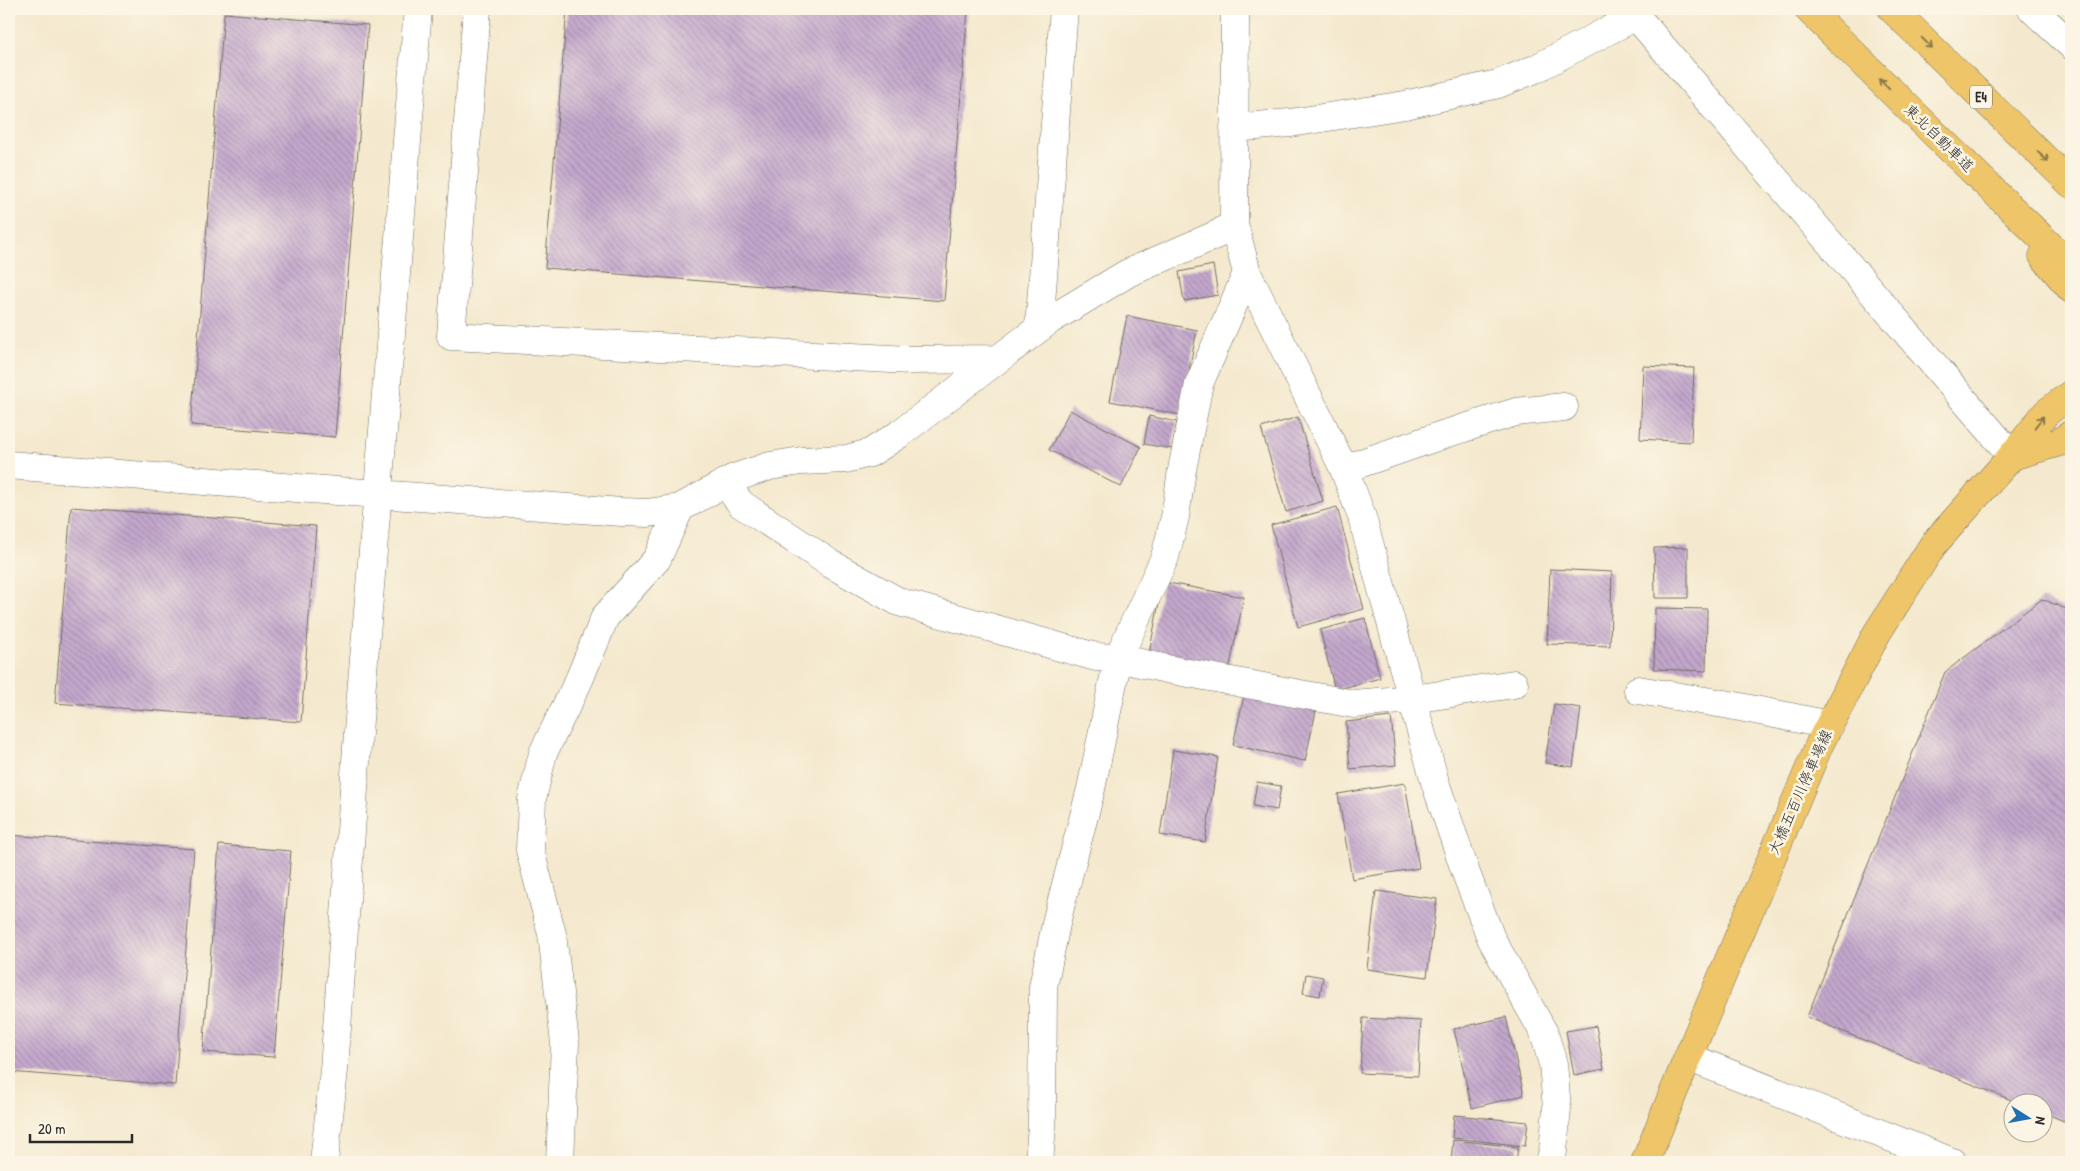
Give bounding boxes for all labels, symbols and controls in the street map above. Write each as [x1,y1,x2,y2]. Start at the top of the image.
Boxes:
one-way arrow [1921,37,1933,49]
one-way arrow [1879,79,1891,91]
road number: E4 [1970,85,1992,108]
street label: 東北自動車道 [1900,99,1979,176]
one-way arrow [2036,151,2049,163]
one-way arrow [2033,416,2044,429]
street label: 大橋五百川停車場線 [1762,726,1837,858]
north arrow [2002,1094,2052,1144]
scale bar [30,1111,132,1143]
text: N [2031,1115,2051,1127]
text: 20 m [38,1118,65,1139]

